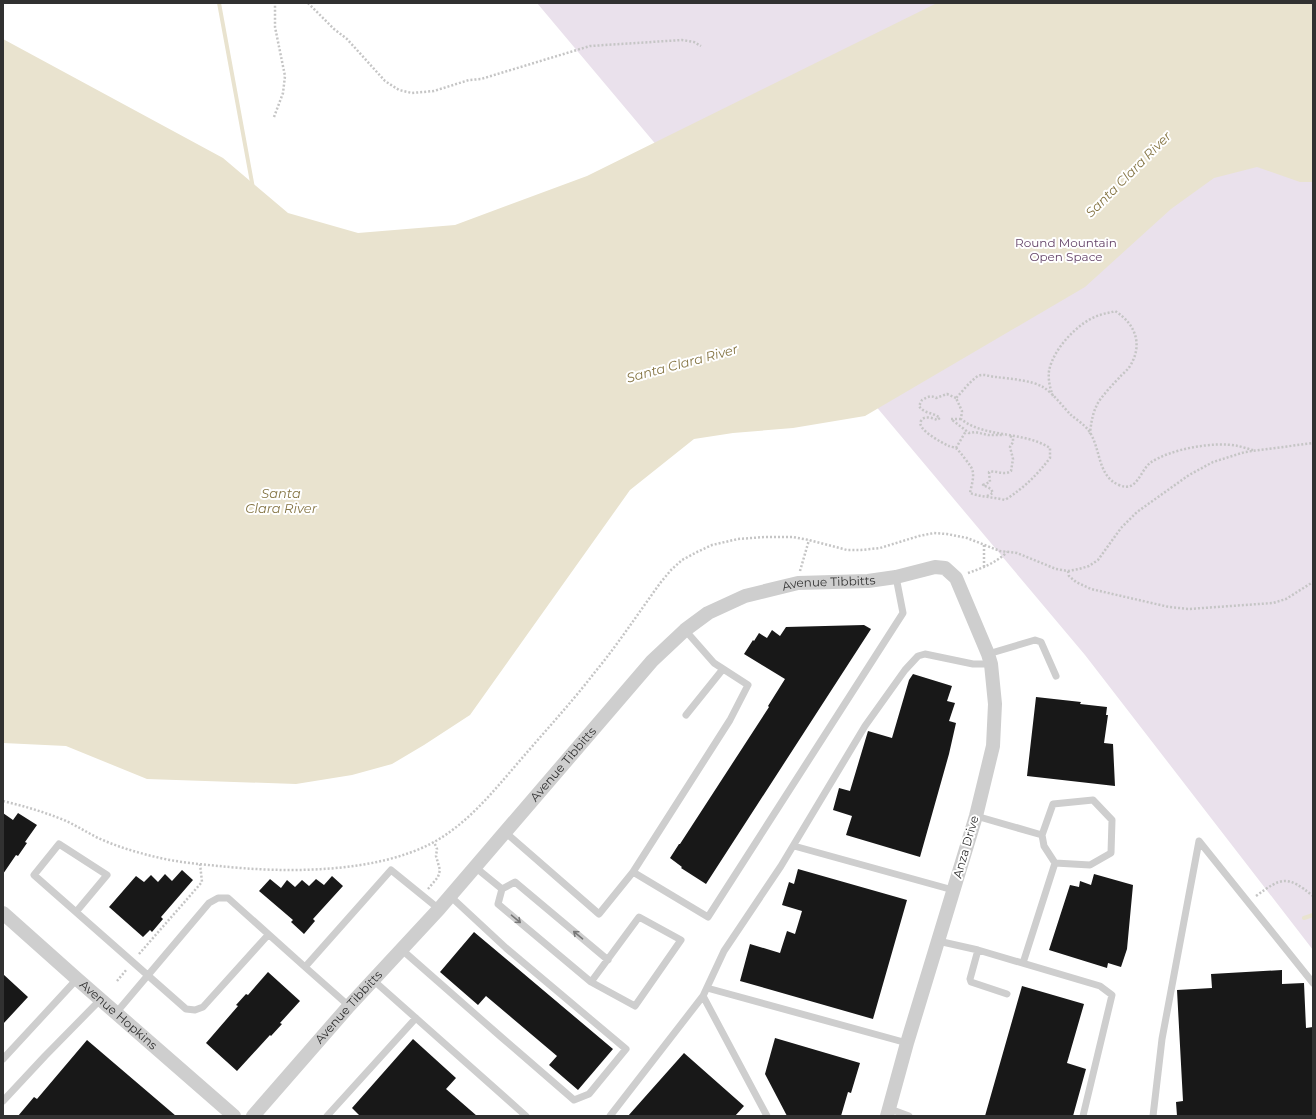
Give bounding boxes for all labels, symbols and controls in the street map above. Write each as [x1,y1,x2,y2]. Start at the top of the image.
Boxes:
water label: Santa Clara River [1082,127,1175,220]
park label: Round Mountain Open Space [1015,235,1117,264]
water label: Santa Clara River [625,340,740,386]
water label: Santa Clara River [245,485,318,516]
street label: Avenue Tibbitts [780,572,876,594]
street label: Avenue Tibbitts [527,724,599,804]
street label: Anza Drive [949,814,982,880]
one-way arrow [511,915,521,924]
one-way arrow [572,930,583,939]
street label: Avenue Tibbitts [312,967,385,1047]
street label: Avenue Hopkins [77,977,161,1053]

